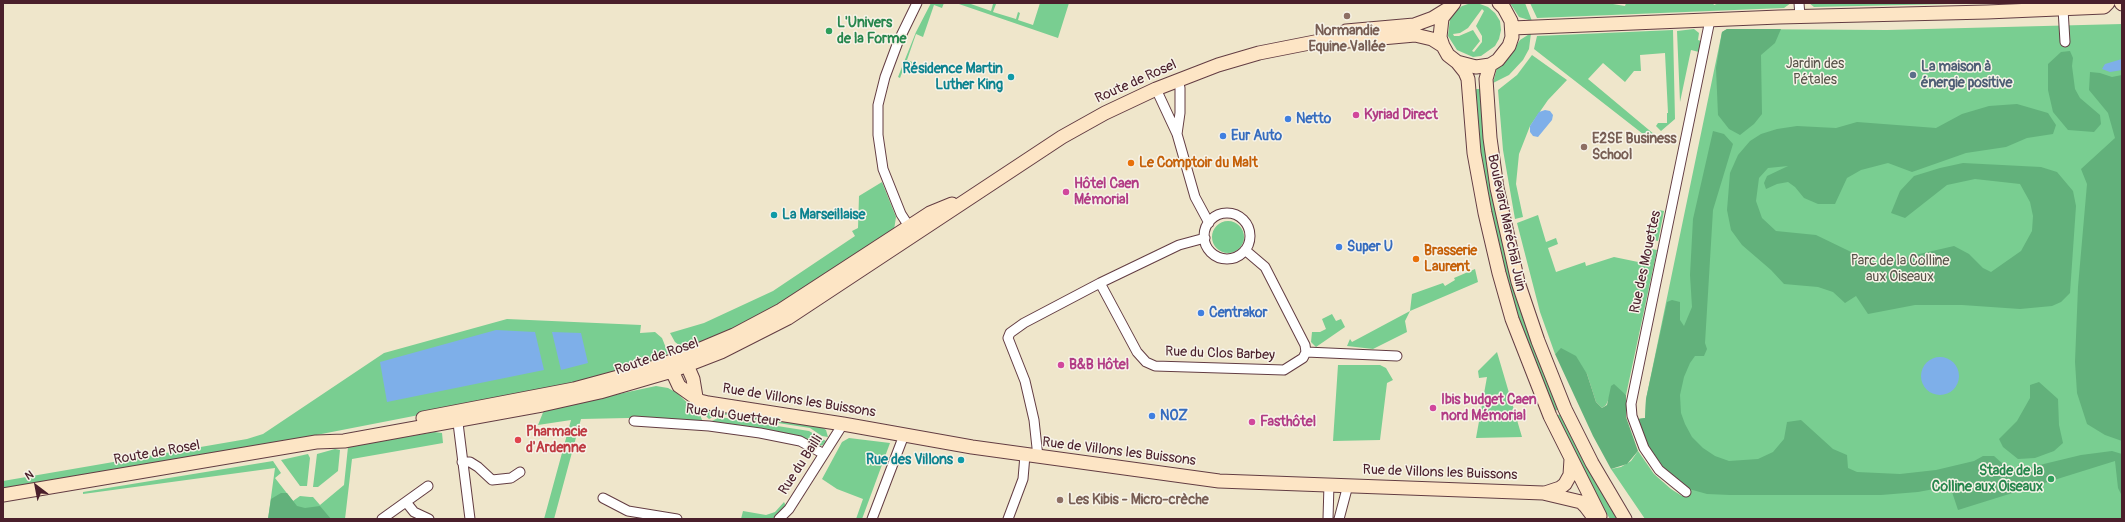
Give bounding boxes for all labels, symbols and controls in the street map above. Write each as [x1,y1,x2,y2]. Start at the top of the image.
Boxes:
marker: Normandie Equine Vallée [1342,11,1352,21]
place label: L'Univers de la Forme [837,15,906,48]
place label: Normandie Equine Vallée [1309,23,1385,56]
marker: L'Univers de la Forme [824,26,834,36]
park label: Jardin des Pétales [1786,56,1844,88]
street label: Route de Rosel [1093,57,1179,107]
place label: La maison à énergie positive [1921,59,2012,92]
place label: Résidence Martin Luther King [903,61,1003,94]
marker: La maison à énergie positive [1908,70,1918,80]
marker: Résidence Martin Luther King [1006,72,1016,82]
place label: Kyriad Direct [1364,107,1438,123]
marker: Kyriad Direct [1351,110,1361,120]
place label: Netto [1296,111,1331,127]
marker: Netto [1283,114,1293,124]
place label: Eur Auto [1231,128,1282,144]
marker: Eur Auto [1218,131,1228,141]
place label: E2SE Business School [1592,131,1677,164]
marker: E2SE Business School [1579,142,1589,152]
street label: Boulevard Maréchal Juin [1483,153,1529,293]
place label: Le Comptoir du Malt [1139,155,1258,171]
marker: Le Comptoir du Malt [1126,158,1136,168]
place label: Hôtel Caen Mémorial [1074,176,1139,208]
marker: Hôtel Caen Mémorial [1061,187,1071,197]
place label: La Marseillaise [782,207,866,223]
street label: Rue des Mouettes [1627,209,1665,315]
marker: La Marseillaise [769,210,779,220]
place label: Super U [1347,239,1393,255]
marker: Super U [1334,242,1344,252]
place label: Brasserie Laurent [1424,243,1477,276]
park label: Parc de la Colline aux Oiseaux [1851,253,1949,286]
marker: Brasserie Laurent [1411,254,1421,264]
place label: Centrakor [1209,305,1268,321]
marker: Centrakor [1196,308,1206,318]
street label: Route de Rosel [613,335,701,379]
street label: Rue du Clos Barbey [1165,344,1275,364]
place label: B&B Hôtel [1069,357,1129,373]
marker: B&B Hôtel [1056,360,1066,370]
street label: Rue de Villons les Buissons [721,381,877,421]
place label: Ibis budget Caen nord Mémorial [1441,392,1537,424]
street label: Rue du Guetteur [685,401,781,431]
marker: Ibis budget Caen nord Mémorial [1428,403,1438,413]
place label: NOZ [1160,408,1188,424]
marker: NOZ [1147,411,1157,421]
place label: Fasthôtel [1260,414,1316,430]
marker: Fasthôtel [1247,417,1257,427]
place label: Pharmacie d'Ardenne [526,424,587,456]
street label: Rue du Bailli [775,432,827,498]
street label: Rue de Villons les Buissons [1041,434,1197,470]
marker: Pharmacie d'Ardenne [513,435,523,445]
street label: Route de Rosel [113,437,201,469]
place label: Rue des Villons [866,452,953,468]
marker: Rue des Villons [956,455,966,465]
street label: Rue de Villons les Buissons [1362,462,1518,484]
place label: Stade de la Colline aux Oiseaux [1932,463,2043,496]
north arrow [16,466,56,506]
text: N [23,468,36,483]
marker: Stade de la Colline aux Oiseaux [2046,474,2056,484]
place label: Les Kibis - Micro-crèche [1068,492,1209,508]
marker: Les Kibis - Micro-crèche [1055,495,1065,505]

